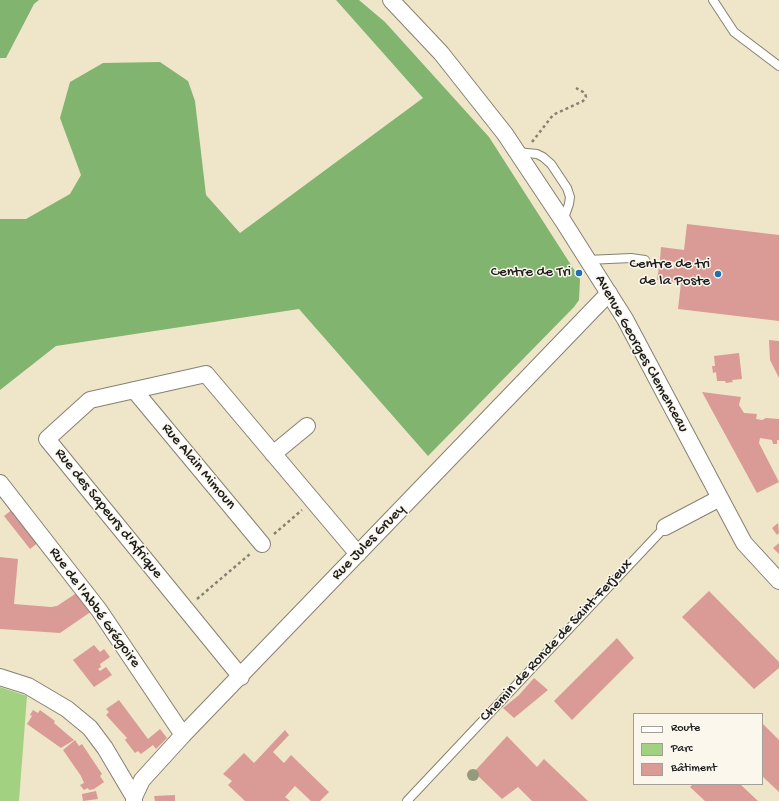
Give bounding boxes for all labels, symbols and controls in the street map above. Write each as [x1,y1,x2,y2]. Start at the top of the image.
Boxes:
place label: Centre de tri de la Poste [630,256,710,291]
place label: Centre de Tri [491,264,571,282]
marker: Centre de Tri [574,268,584,278]
marker: Centre de tri de la Poste [713,269,723,279]
street label: Avenue Georges Clemenceau [590,272,692,436]
street label: Rue Alain Mimoun [157,420,239,514]
street label: Rue des Sapeurs d'Afrique [50,445,166,583]
street label: Rue Jules Gruey [328,501,410,585]
street label: Rue de l'Abbé Grégoire [44,544,144,672]
street label: Chemin de Ronde de Saint-Ferjeux [477,556,637,726]
legend [633,713,763,785]
text: Route [671,722,700,736]
text: Parc [671,742,693,756]
text: Bâtiment [671,762,717,776]

